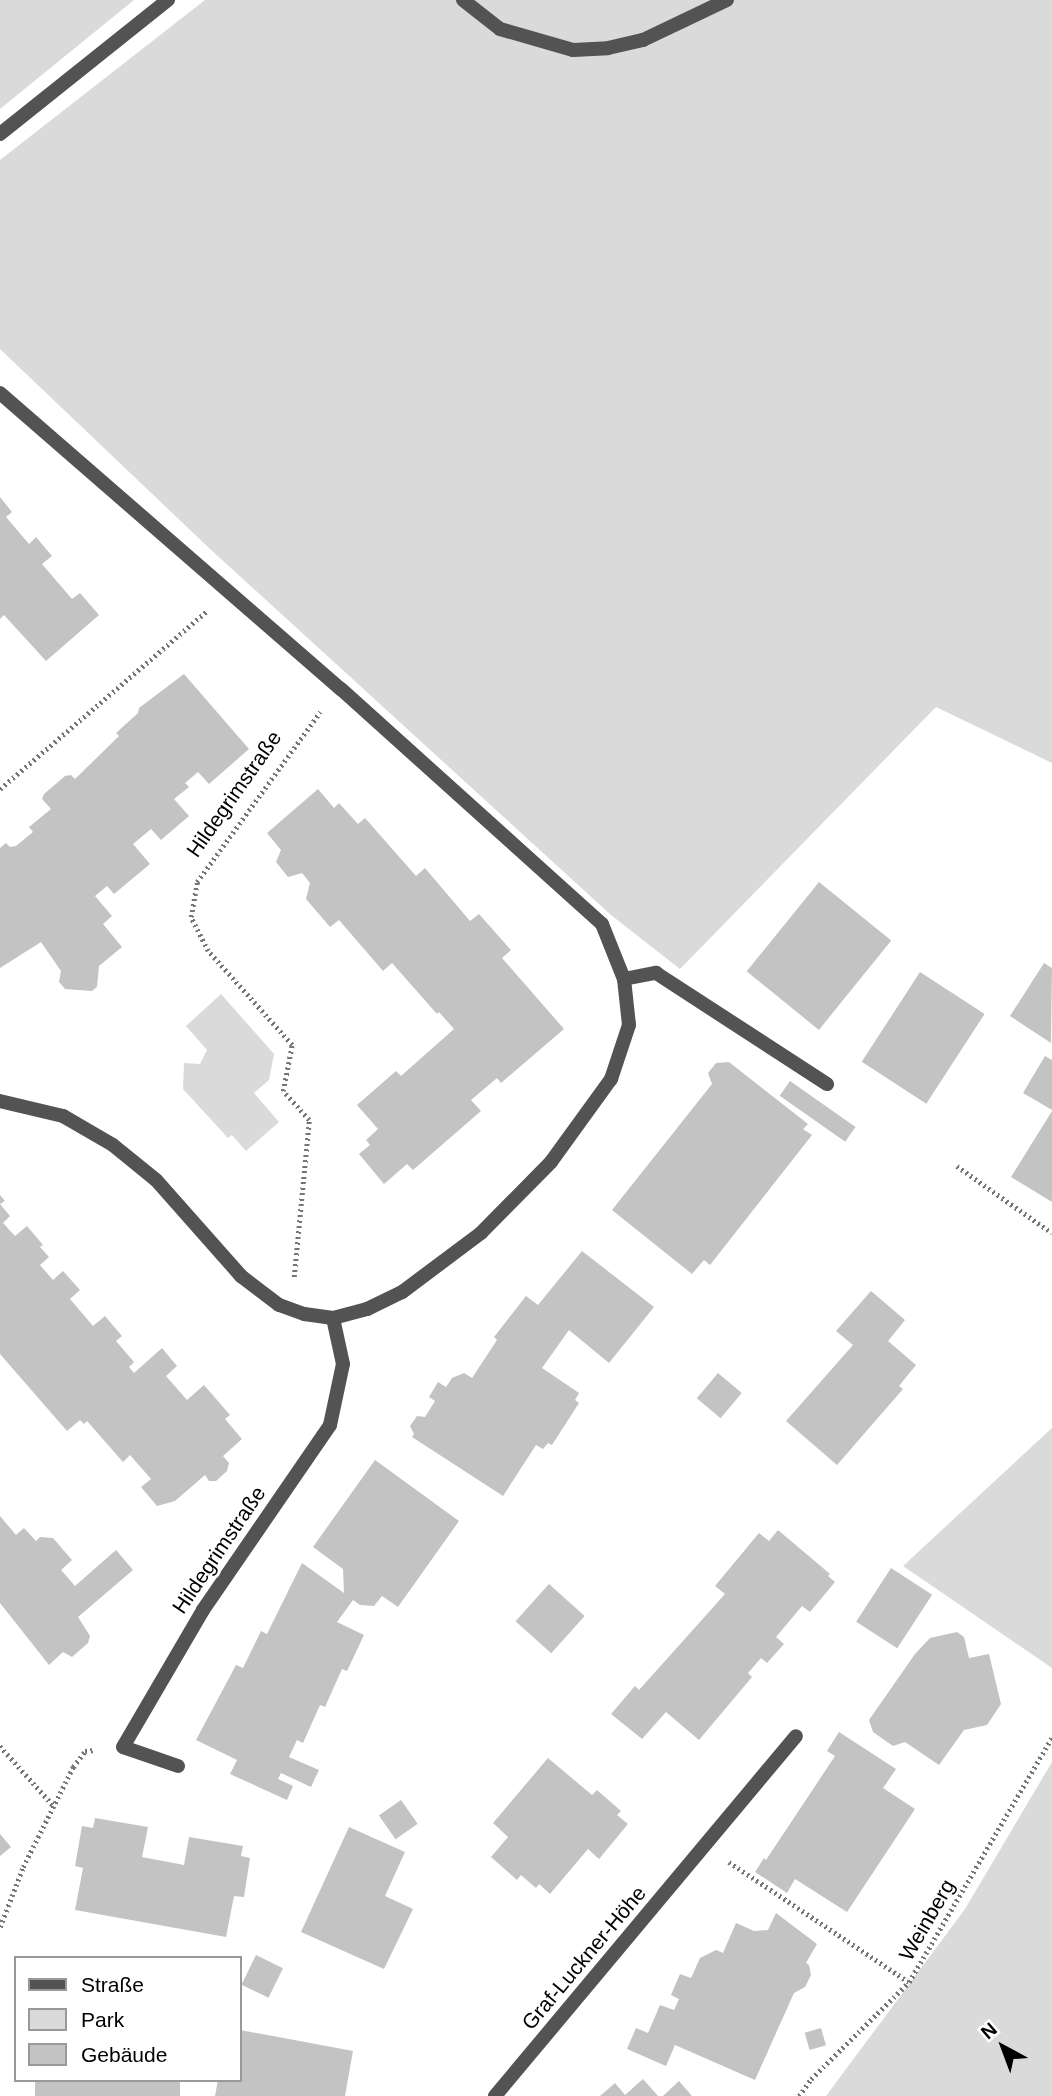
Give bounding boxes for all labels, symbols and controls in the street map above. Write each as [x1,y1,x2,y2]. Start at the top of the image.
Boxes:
street label: Hildegrimstraße [181,726,287,862]
street label: Hildegrimstraße [167,1482,271,1618]
street label: Weinberg [894,1875,960,1965]
street label: Graf-Luckner-Höhe [517,1881,651,2035]
legend [14,1956,242,2082]
text: Straße [81,1973,144,1996]
text: Park [81,2008,124,2031]
north arrow [968,2012,1038,2082]
text: N [977,2018,1001,2043]
text: Gebäude [81,2043,167,2066]

